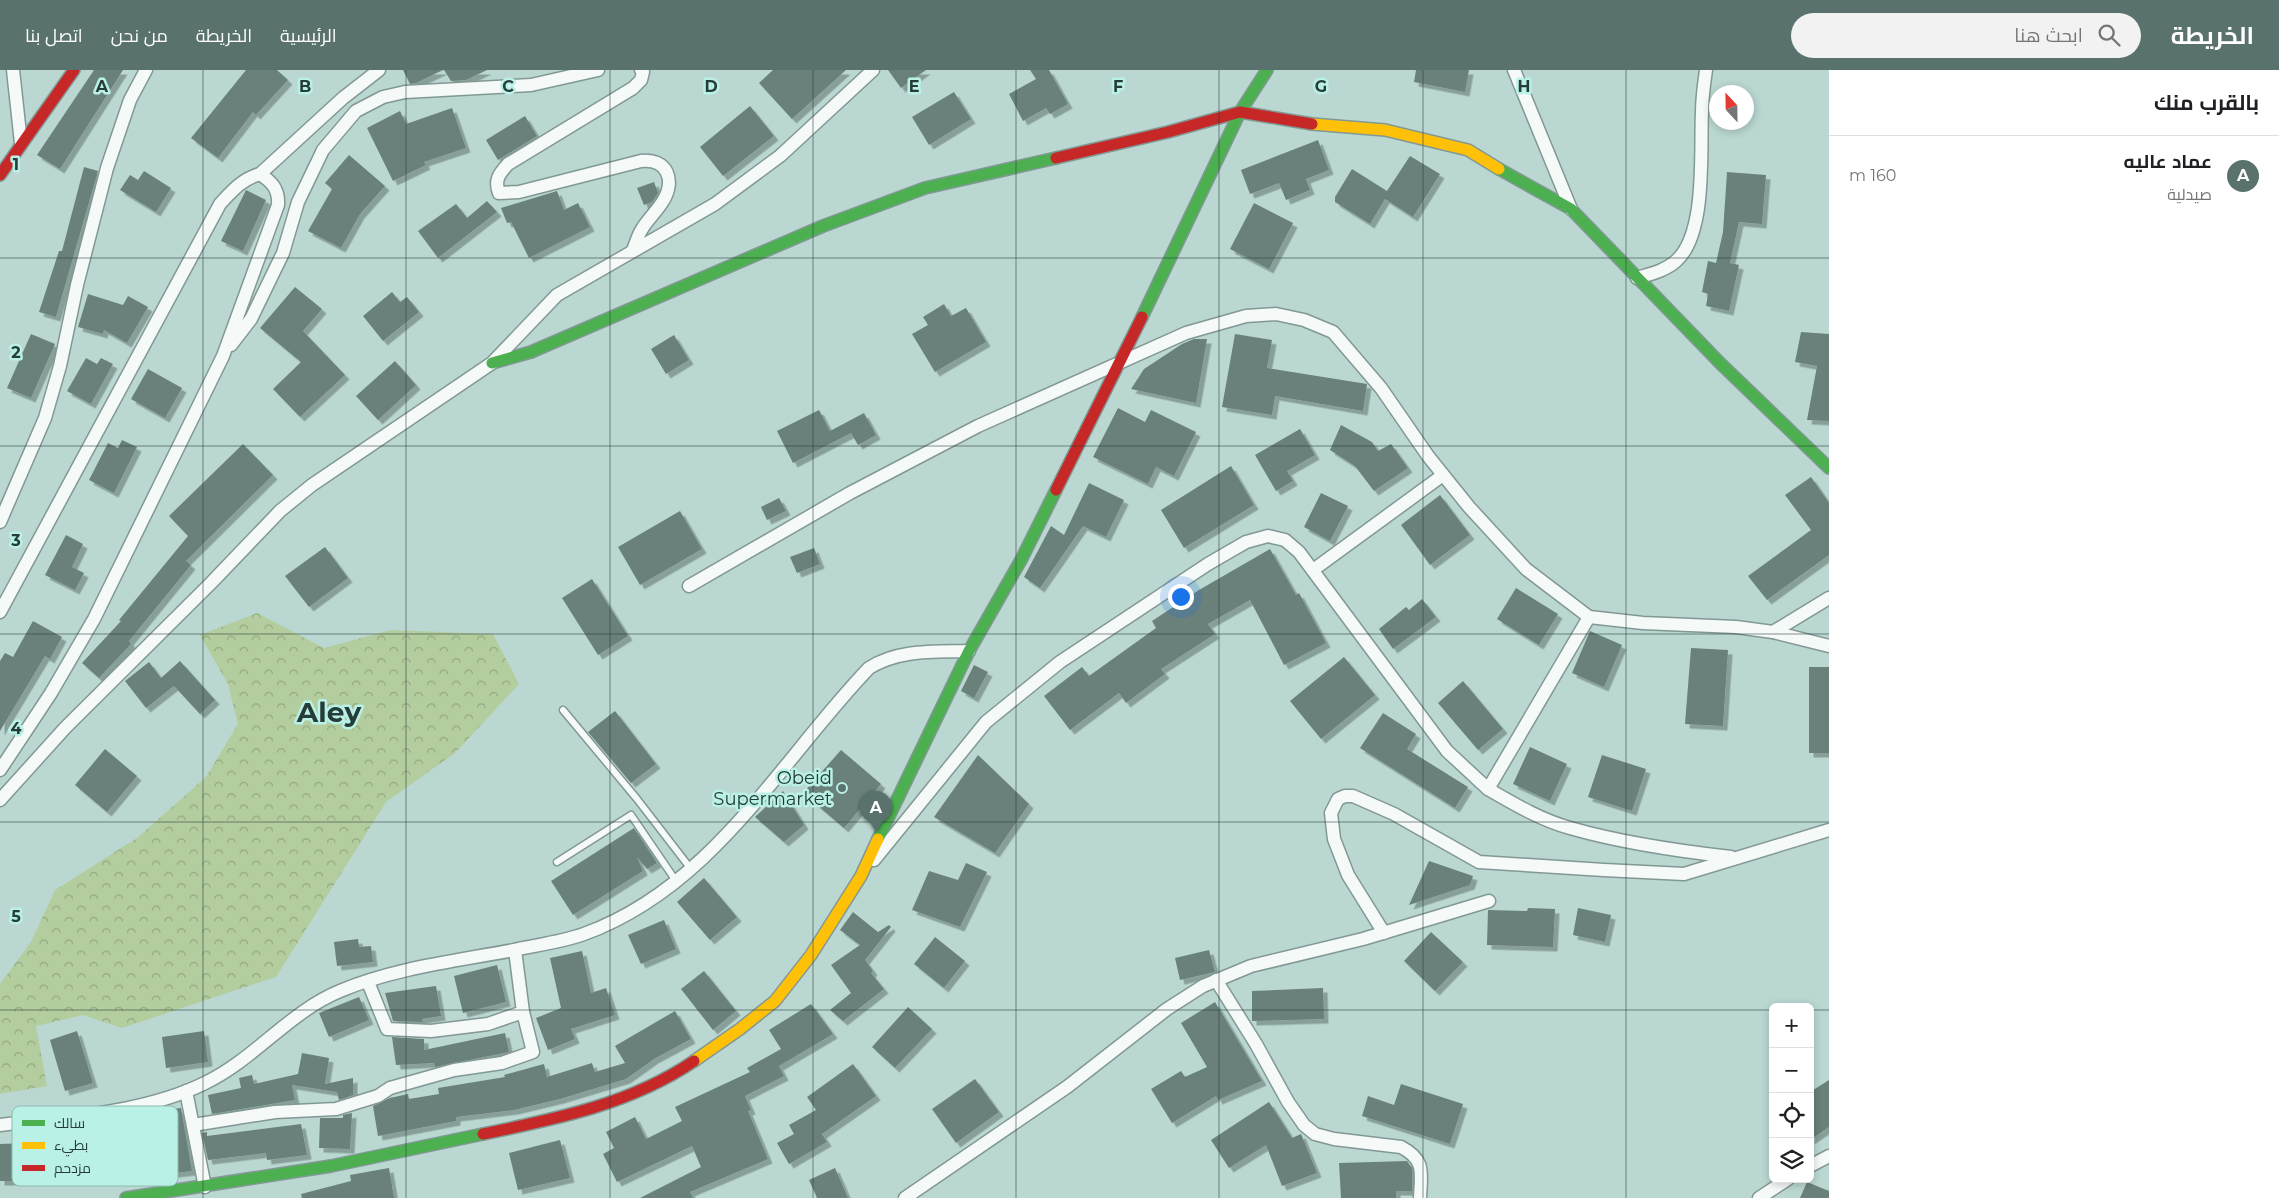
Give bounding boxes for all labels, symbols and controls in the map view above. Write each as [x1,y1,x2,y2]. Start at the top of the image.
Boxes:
search box [1791,13,2141,58]
icon: search [2095,21,2123,49]
text: الخريطة [2171,21,2254,50]
text: ابحث هنا [2014,24,2083,47]
text: اتصل بنا [25,25,83,47]
text: من نحن [111,25,168,47]
text: الخريطة [196,25,252,47]
text: الرئيسية [280,25,336,47]
text: A [95,77,109,96]
text: B [299,77,311,96]
text: C [502,77,514,96]
text: D [704,77,718,96]
text: E [909,77,919,96]
text: F [1113,77,1123,96]
text: G [1315,77,1327,96]
text: H [1518,77,1530,96]
north arrow [1709,85,1754,130]
text: بالقرب منك [2154,90,2259,115]
text: عماد عاليه [2123,150,2212,173]
text: 1 [13,155,19,174]
text: 160 m [1849,166,1896,185]
text: A [2237,166,2249,185]
text: صيدلية [2167,185,2212,204]
text: 2 [11,343,21,362]
text: 3 [10,531,21,550]
your location [1168,584,1194,610]
district label: Aley [296,695,361,729]
text: 4 [10,719,22,738]
place label: Obeid Supermarket [713,767,832,810]
marker: Obeid Supermarket [836,782,848,794]
pin: A [860,791,892,832]
text: 5 [11,907,21,926]
map controls [1769,1003,1814,1183]
button: + [1769,1003,1814,1048]
button: − [1769,1048,1814,1093]
button: locate [1769,1093,1814,1138]
legend [12,1106,178,1186]
text: سالك [54,1114,85,1132]
text: بطيء [54,1136,88,1157]
button: layers [1769,1138,1814,1183]
text: مزدحم [54,1159,91,1178]

